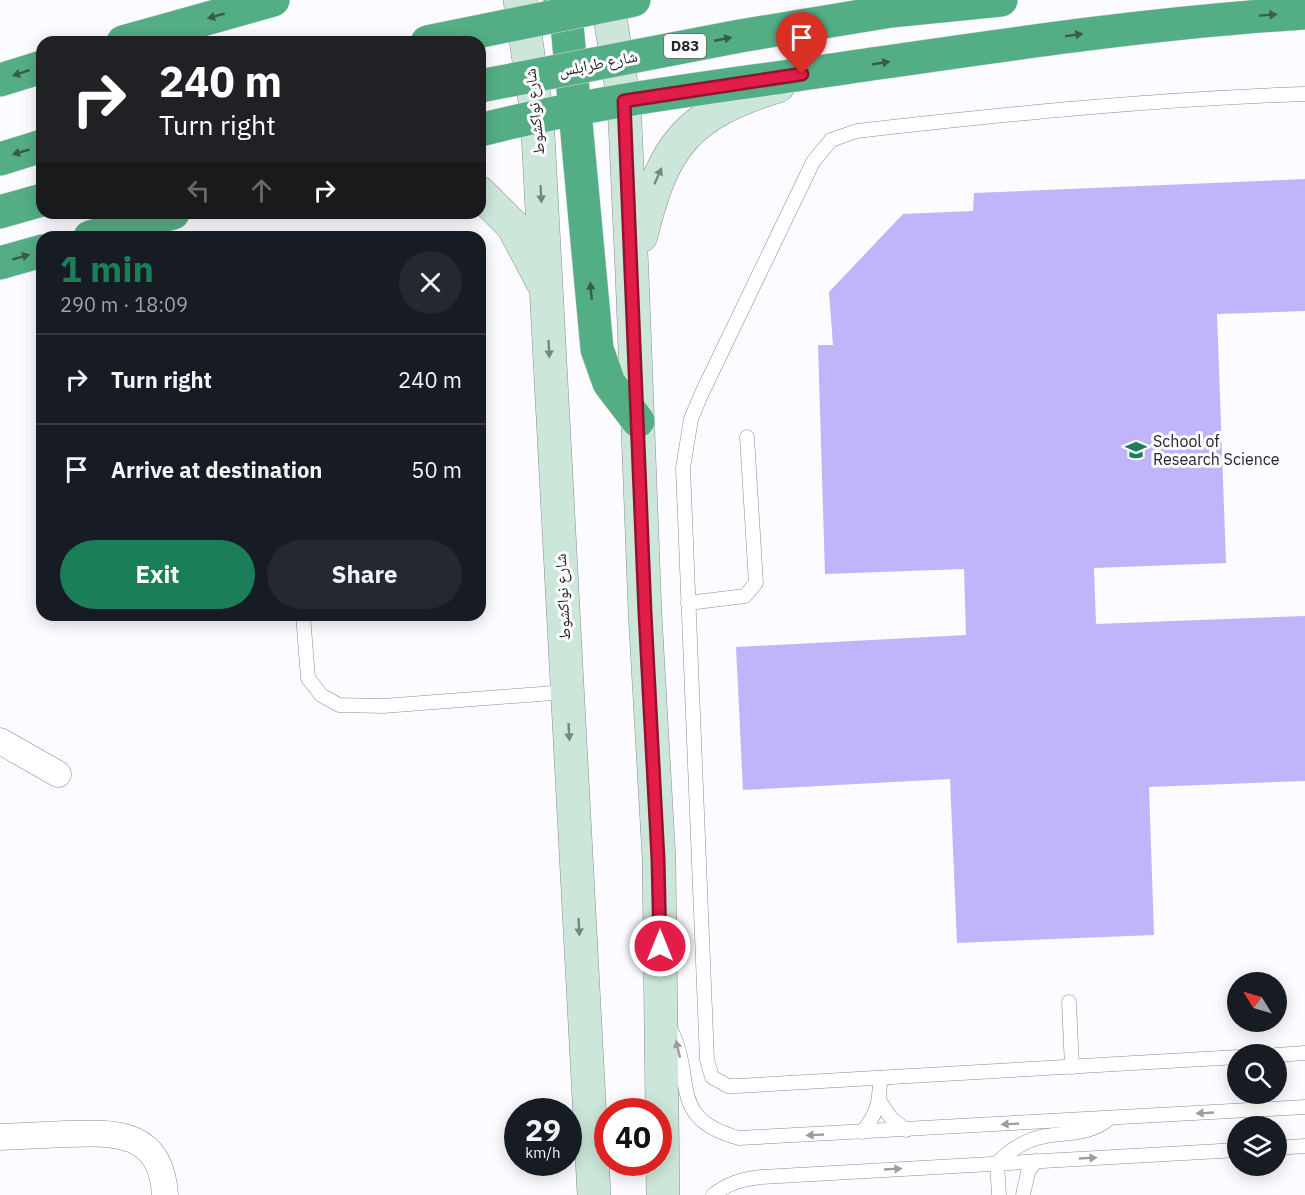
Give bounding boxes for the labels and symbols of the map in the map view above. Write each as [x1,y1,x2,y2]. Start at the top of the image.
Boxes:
one-way arrow [1259,10,1278,20]
one-way arrow [207,12,225,21]
pin [776,12,827,74]
one-way arrow [1065,30,1084,39]
road number: D83 [664,34,706,58]
one-way arrow [714,34,733,43]
street label: شارع طرابلس [557,46,639,81]
one-way arrow [872,58,891,67]
street label: شارع نواكشوط [520,68,549,156]
one-way arrow [12,69,30,79]
one-way arrow [12,148,30,158]
one-way arrow [654,168,663,185]
one-way arrow [537,185,546,204]
one-way arrow [12,252,30,261]
one-way arrow [586,281,596,300]
one-way arrow [545,339,554,358]
place label: School of Research Science [1153,431,1280,469]
school or university icon: School of Research Science [1124,438,1148,462]
street label: شارع نواكشوط [550,553,575,641]
one-way arrow [564,723,573,742]
position arrow [628,914,692,978]
one-way arrow [575,918,584,937]
north arrow [1227,972,1287,1032]
one-way arrow [672,1040,682,1058]
speed limit sign: 40 [594,1098,672,1176]
one-way arrow [1195,1108,1214,1117]
one-way arrow [1000,1119,1019,1128]
one-way arrow [806,1130,825,1139]
one-way arrow [1078,1154,1097,1163]
one-way arrow [883,1165,902,1174]

